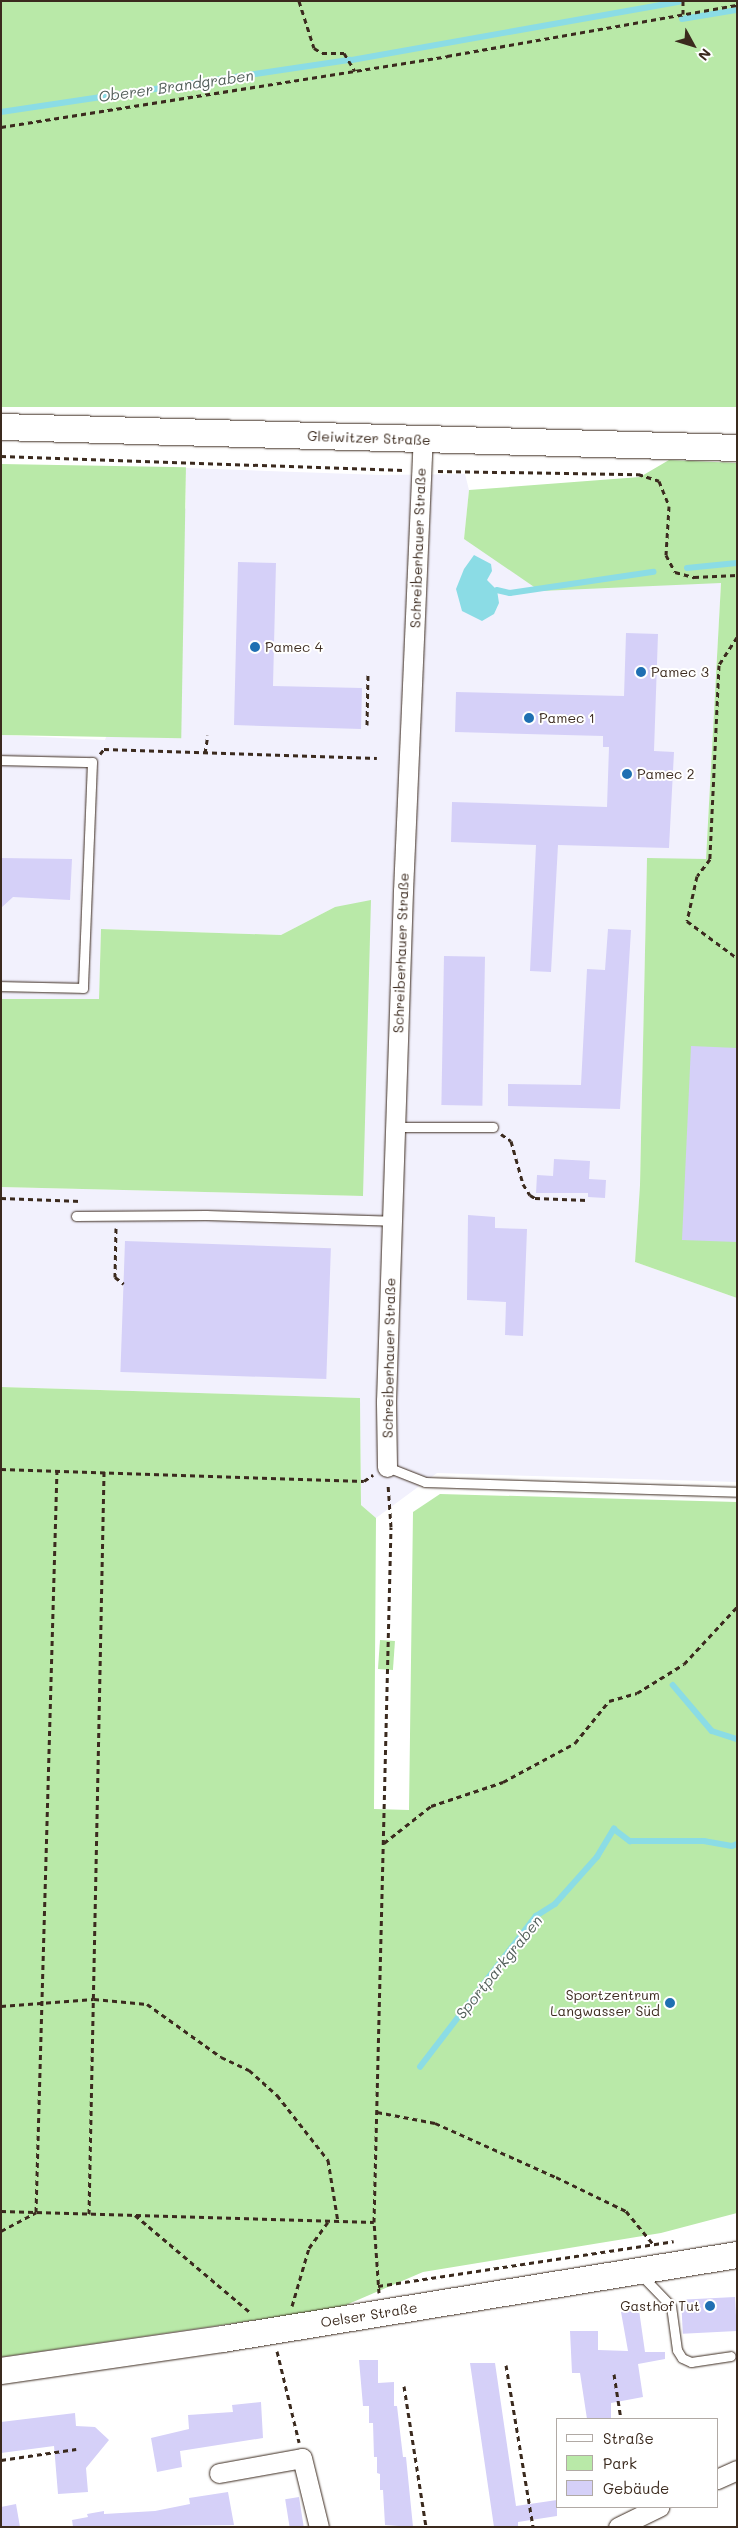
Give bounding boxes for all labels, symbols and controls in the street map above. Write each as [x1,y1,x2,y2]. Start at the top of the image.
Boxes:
north arrow [668,20,718,70]
text: N [694,45,716,65]
water label: Oberer Brandgraben [97,66,255,106]
street label: Gleiwitzer Straße [307,427,431,449]
street label: Schreiberhauer Straße [407,468,429,628]
place label: Pamec 4 [265,639,323,655]
marker: Pamec 4 [249,641,261,653]
place label: Pamec 3 [651,664,709,680]
marker: Pamec 3 [635,666,647,678]
place label: Pamec 1 [539,710,595,726]
marker: Pamec 1 [523,712,535,724]
place label: Pamec 2 [637,766,695,782]
marker: Pamec 2 [621,768,633,780]
street label: Schreiberhauer Straße [390,873,412,1033]
street label: Schreiberhauer Straße [379,1278,399,1438]
water label: Sportparkgraben [452,1912,546,2022]
place label: Sportzentrum Langwasser Süd [550,1987,660,2020]
marker: Sportzentrum Langwasser Süd [664,1997,676,2009]
place label: Gasthof Tut [620,2298,700,2314]
street label: Oelser Straße [319,2299,419,2331]
marker: Gasthof Tut [704,2300,716,2312]
legend [556,2418,718,2508]
text: Straße [603,2428,654,2448]
text: Park [603,2453,637,2473]
text: Gebäude [603,2478,669,2498]

